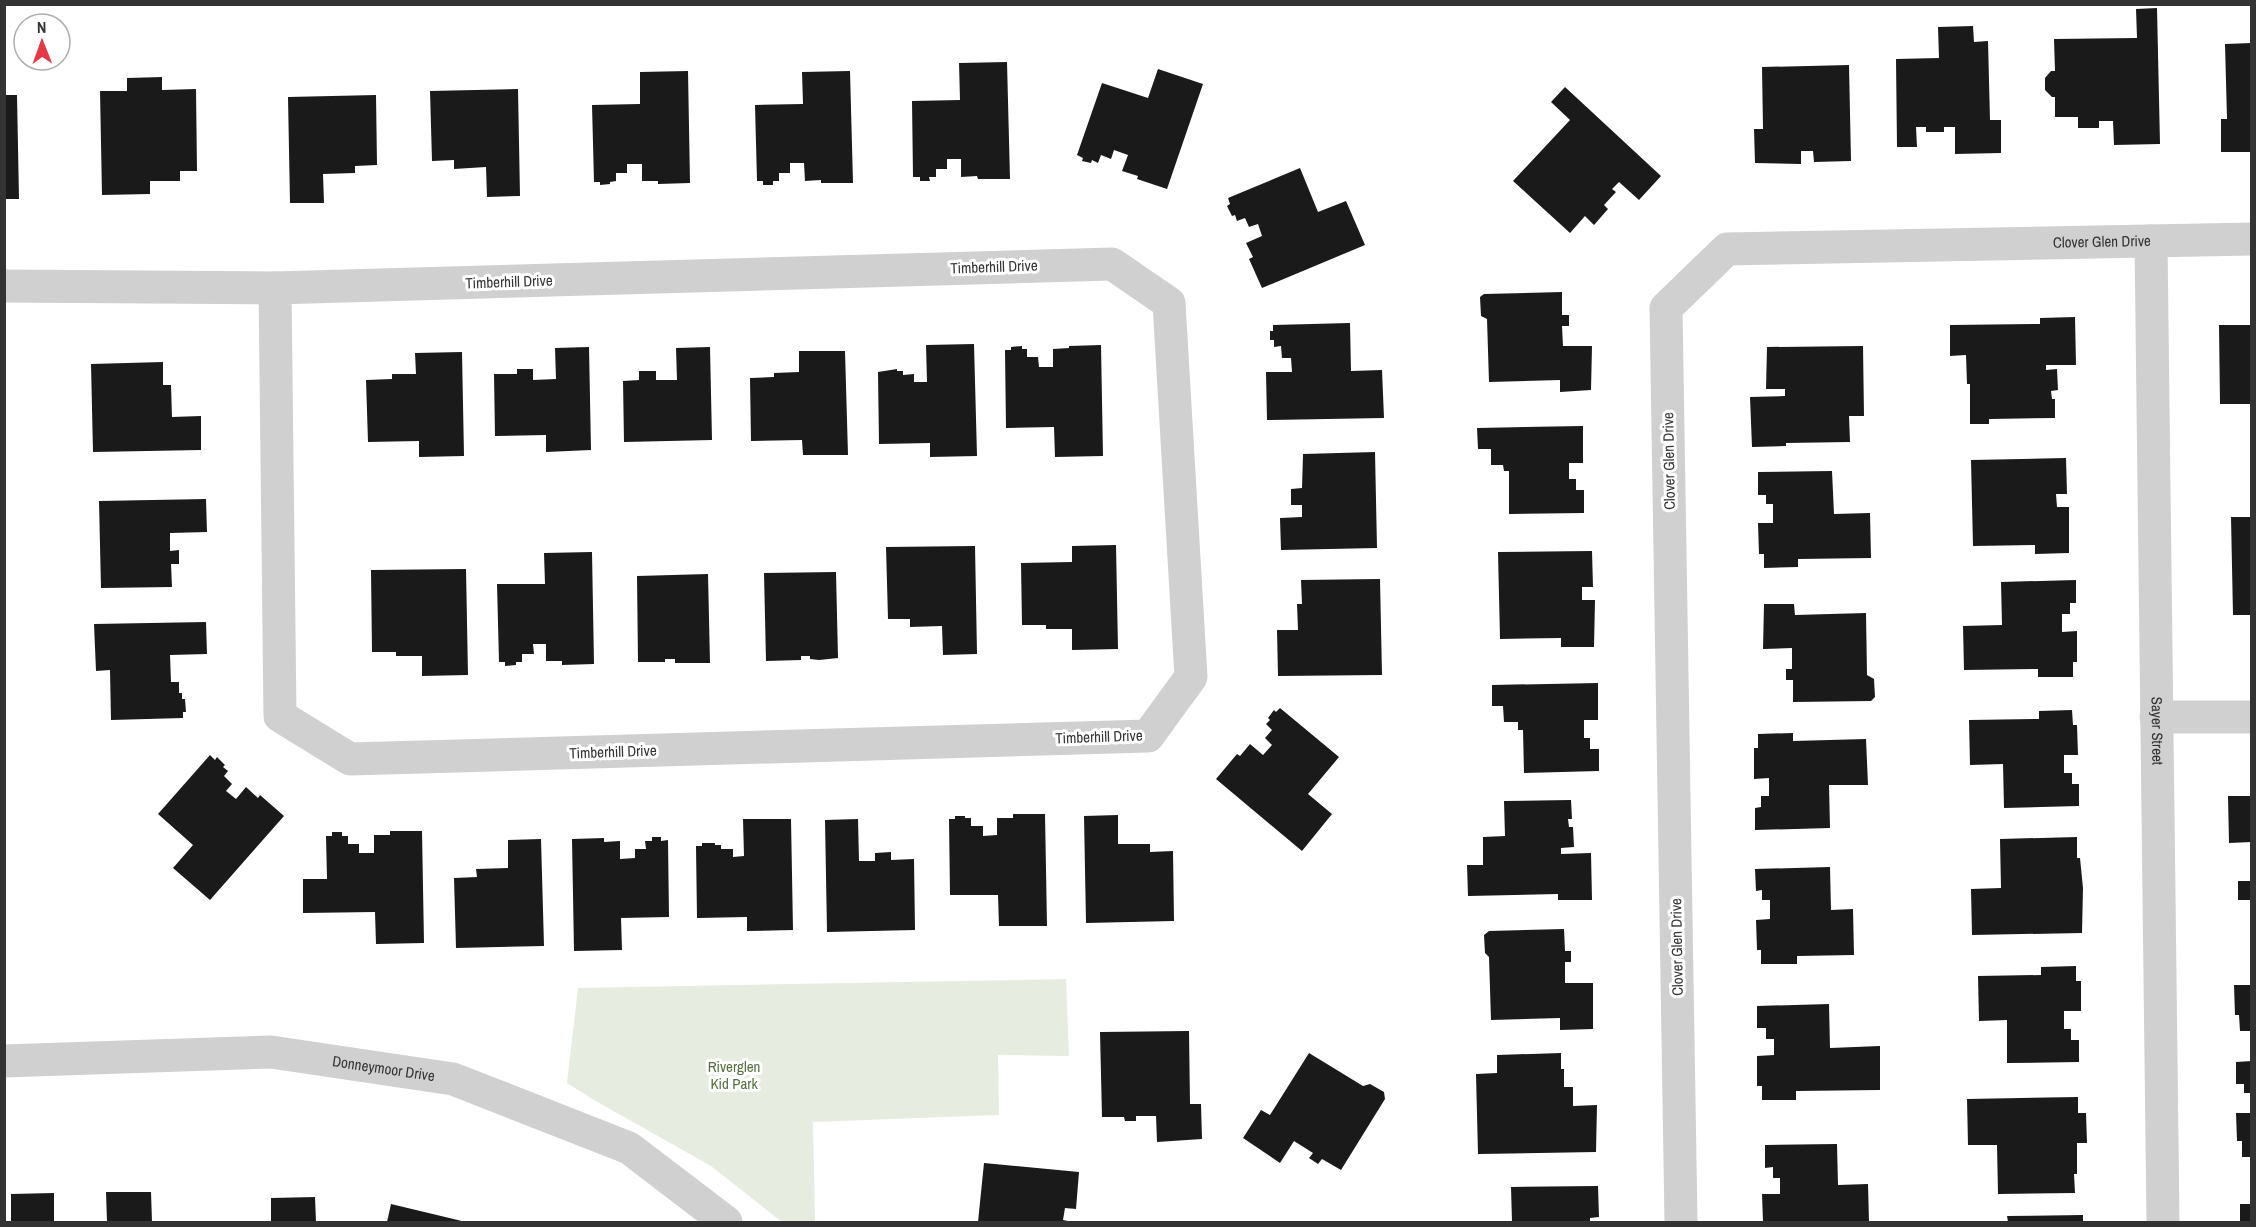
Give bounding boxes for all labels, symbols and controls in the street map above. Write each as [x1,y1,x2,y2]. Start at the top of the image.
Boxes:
north arrow [12,12,72,72]
text: N [37,16,47,38]
street label: Clover Glen Drive [2053,230,2151,253]
street label: Timberhill Drive [950,254,1038,279]
street label: Timberhill Drive [465,269,553,294]
street label: Clover Glen Drive [1657,412,1680,510]
street label: Sayer Street [2147,697,2168,766]
street label: Timberhill Drive [1055,724,1143,749]
street label: Timberhill Drive [569,739,657,764]
street label: Clover Glen Drive [1665,898,1688,996]
street label: Donneymoor Drive [331,1050,436,1086]
park label: Riverglen Kid Park [708,1056,760,1094]

